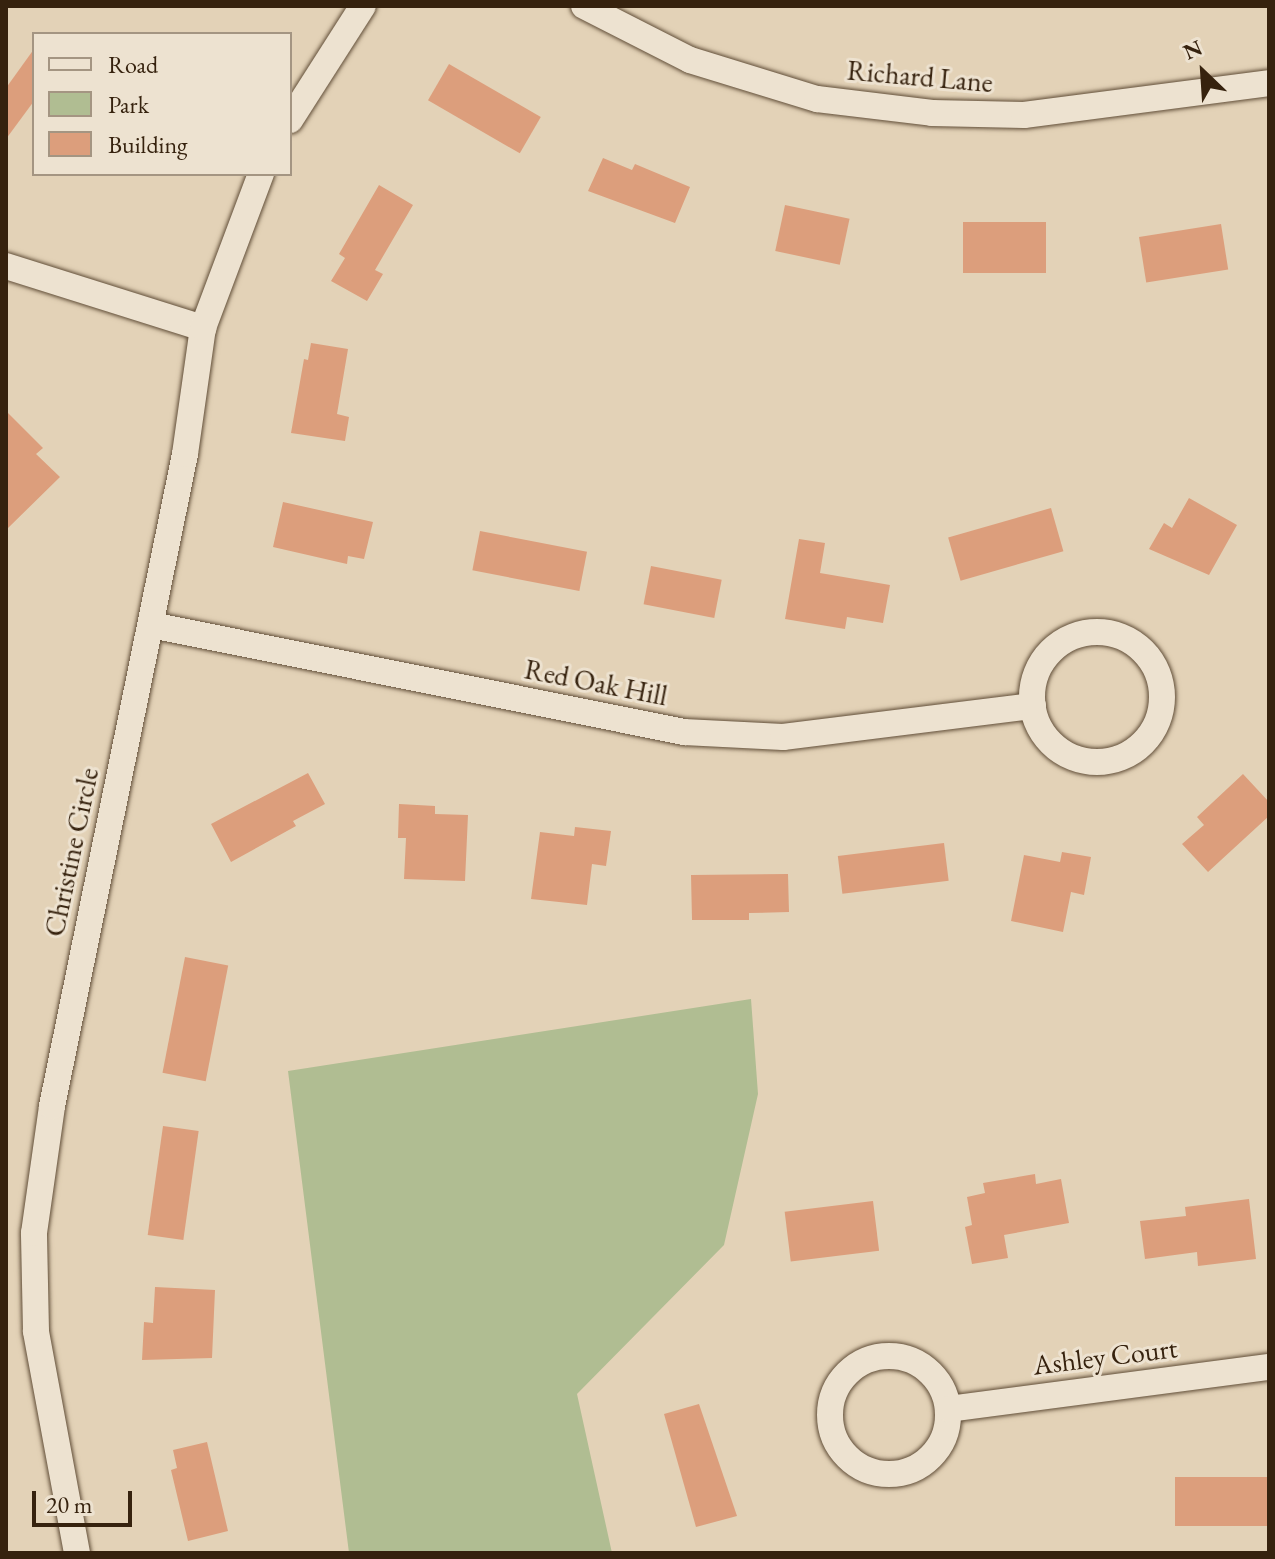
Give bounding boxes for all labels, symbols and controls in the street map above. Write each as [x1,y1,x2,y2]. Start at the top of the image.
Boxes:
legend [32,32,292,176]
north arrow [1163,32,1243,112]
text: N [1178,33,1207,67]
text: Road [108,49,158,80]
street label: Richard Lane [846,53,994,99]
text: Park [108,89,149,120]
text: Building [108,129,188,160]
street label: Red Oak Hill [522,652,670,712]
street label: Christine Circle [37,765,105,939]
street label: Ashley Court [1031,1330,1179,1382]
scale bar [36,1475,136,1525]
text: 20 m [46,1489,93,1520]

